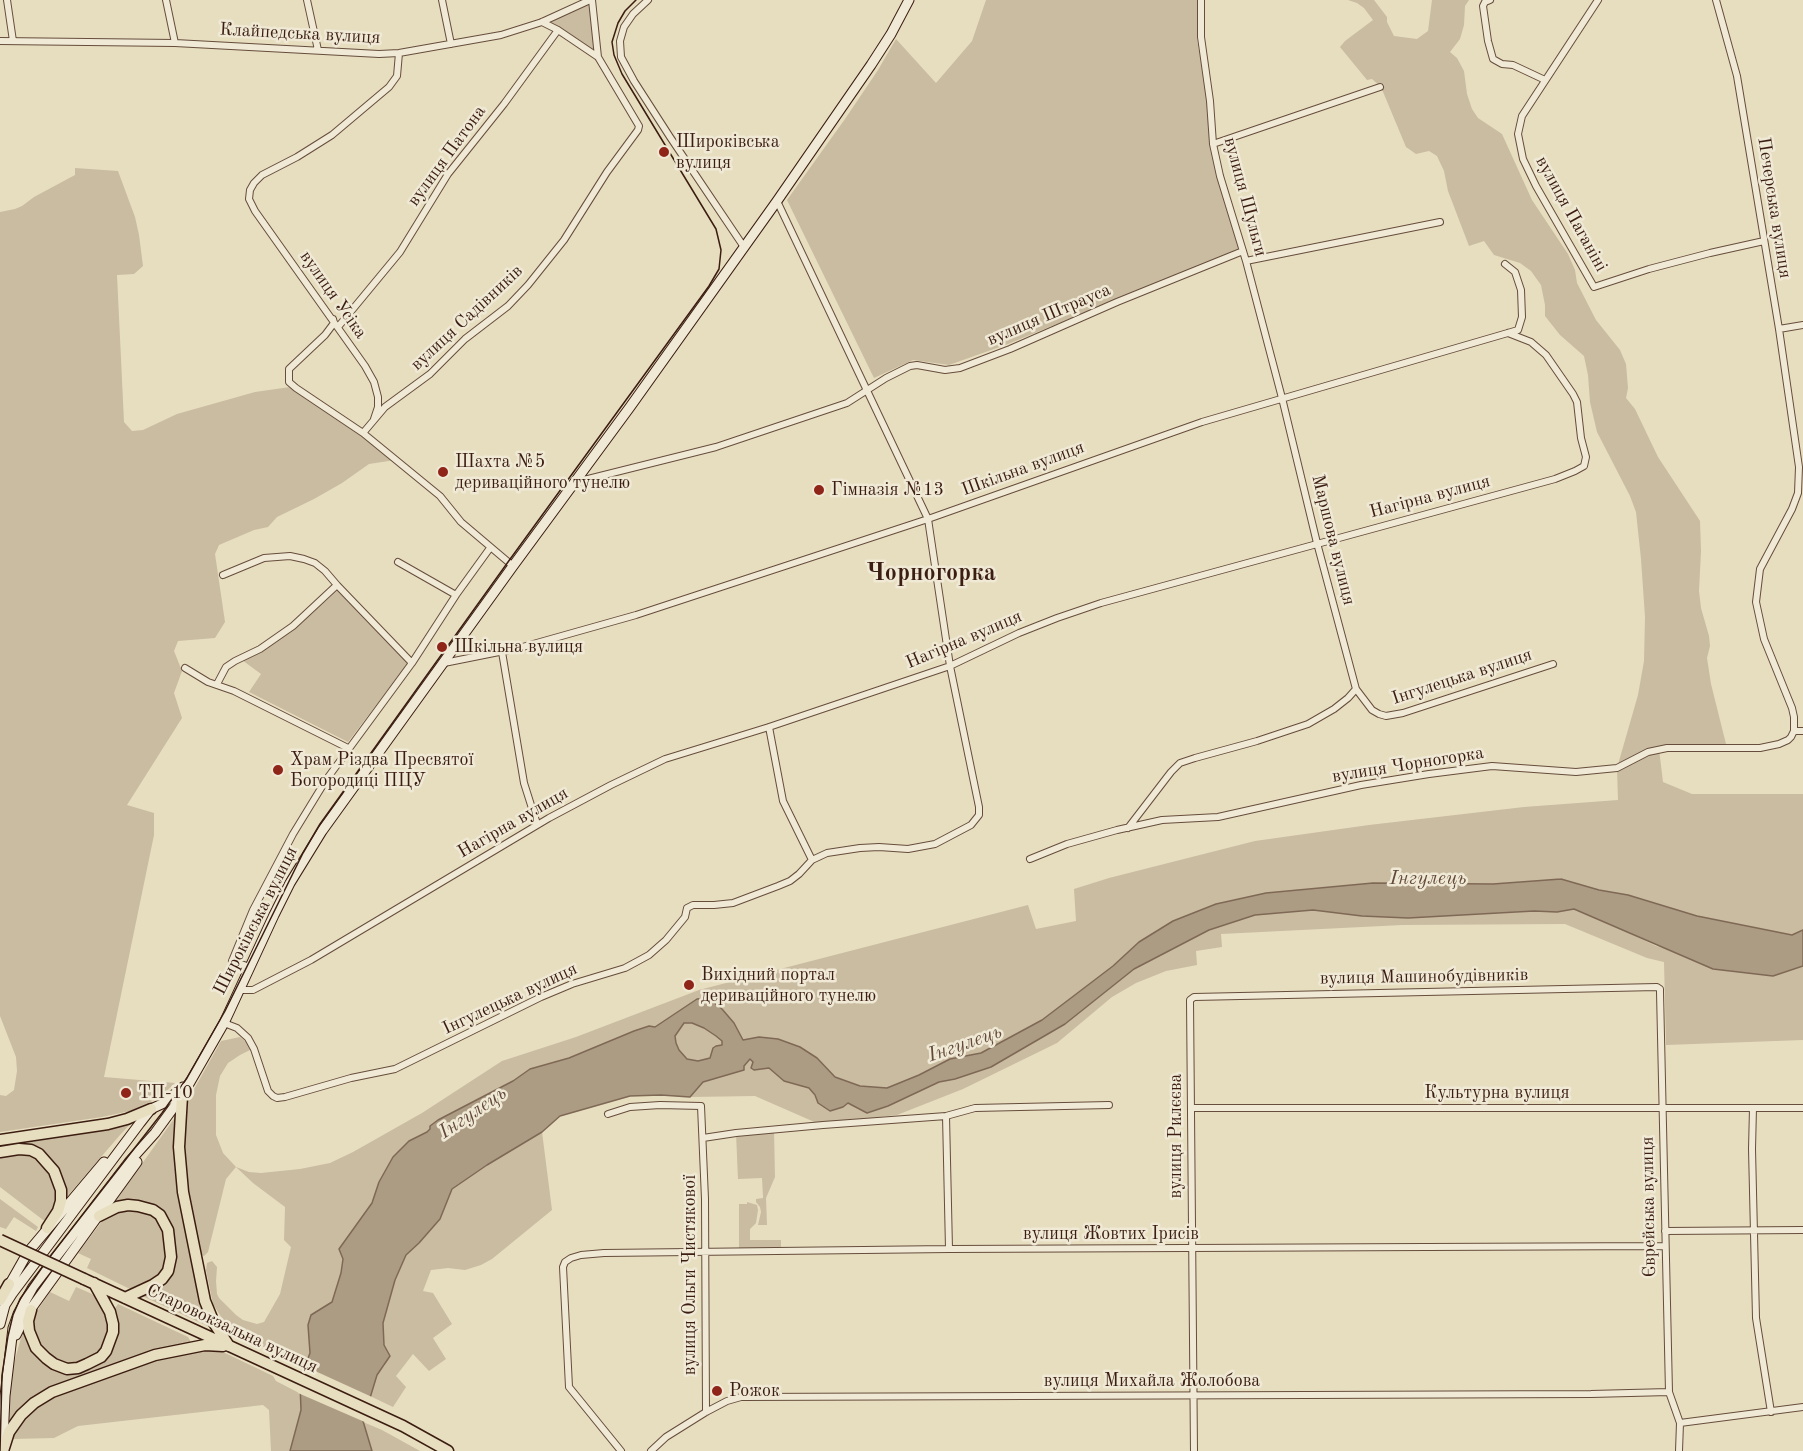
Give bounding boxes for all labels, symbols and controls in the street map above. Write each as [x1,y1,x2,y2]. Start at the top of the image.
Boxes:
street label: Клайпедська вулиця [219,19,381,49]
street label: вулиця Патона [403,101,491,211]
place label: Широківська вулиця [676,131,780,174]
street label: вулиця Шульги [1219,135,1271,259]
street label: Печерська вулиця [1752,136,1796,280]
marker: Широківська вулиця [657,145,671,159]
street label: вулиця Паганіні [1530,152,1612,276]
street label: вулиця Усіка [295,247,371,343]
street label: вулиця Садівників [406,260,528,376]
street label: вулиця Штрауса [984,279,1114,351]
street label: Шкільна вулиця [959,437,1087,501]
place label: Шахта №5 дериваційного тунелю [455,451,630,494]
marker: Шахта №5 дериваційного тунелю [436,465,450,479]
street label: Нагірна вулиця [1367,471,1493,523]
street label: Маршова вулиця [1306,473,1360,607]
place label: Гімназія №13 [831,479,944,501]
marker: Гімназія №13 [812,483,826,497]
district label: Чорногорка [866,560,996,588]
street label: Нагірна вулиця [903,606,1025,674]
place label: Шкільна вулиця [454,636,583,658]
marker: Шкільна вулиця [435,640,449,654]
street label: Інгулецька вулиця [1389,644,1535,710]
street label: вулиця Чорногорка [1331,742,1485,788]
place label: Храм Різдва Пресвятої Богородиці ПЦУ [290,749,474,792]
marker: Храм Різдва Пресвятої Богородиці ПЦУ [271,763,285,777]
street label: Нагірна вулиця [454,783,572,863]
street label: Широківська вулиця [209,843,303,999]
water label: Інгулець [1389,867,1467,891]
street label: Інгулецька вулиця [439,958,581,1040]
place label: Вихідний портал дериваційного тунелю [701,964,876,1006]
street label: вулиця Машинобудівників [1320,964,1528,990]
marker: Вихідний портал дериваційного тунелю [682,978,696,992]
water label: Інгулець [925,1020,1005,1068]
street label: вулиця Рилєєва [1165,1074,1187,1198]
water label: Інгулець [434,1081,512,1145]
place label: ТП-10 [138,1082,193,1104]
street label: Культурна вулиця [1424,1082,1570,1104]
marker: ТП-10 [119,1086,133,1100]
street label: Єврейська вулиця [1637,1136,1661,1278]
street label: вулиця Ольги Чистякової [679,1175,701,1375]
street label: вулиця Жовтих Ірисів [1023,1223,1199,1245]
street label: Старовокзальна вулиця [143,1280,321,1378]
street label: вулиця Михайла Жолобова [1044,1370,1260,1392]
place label: Рожок [729,1380,780,1402]
marker: Рожок [710,1384,724,1398]

